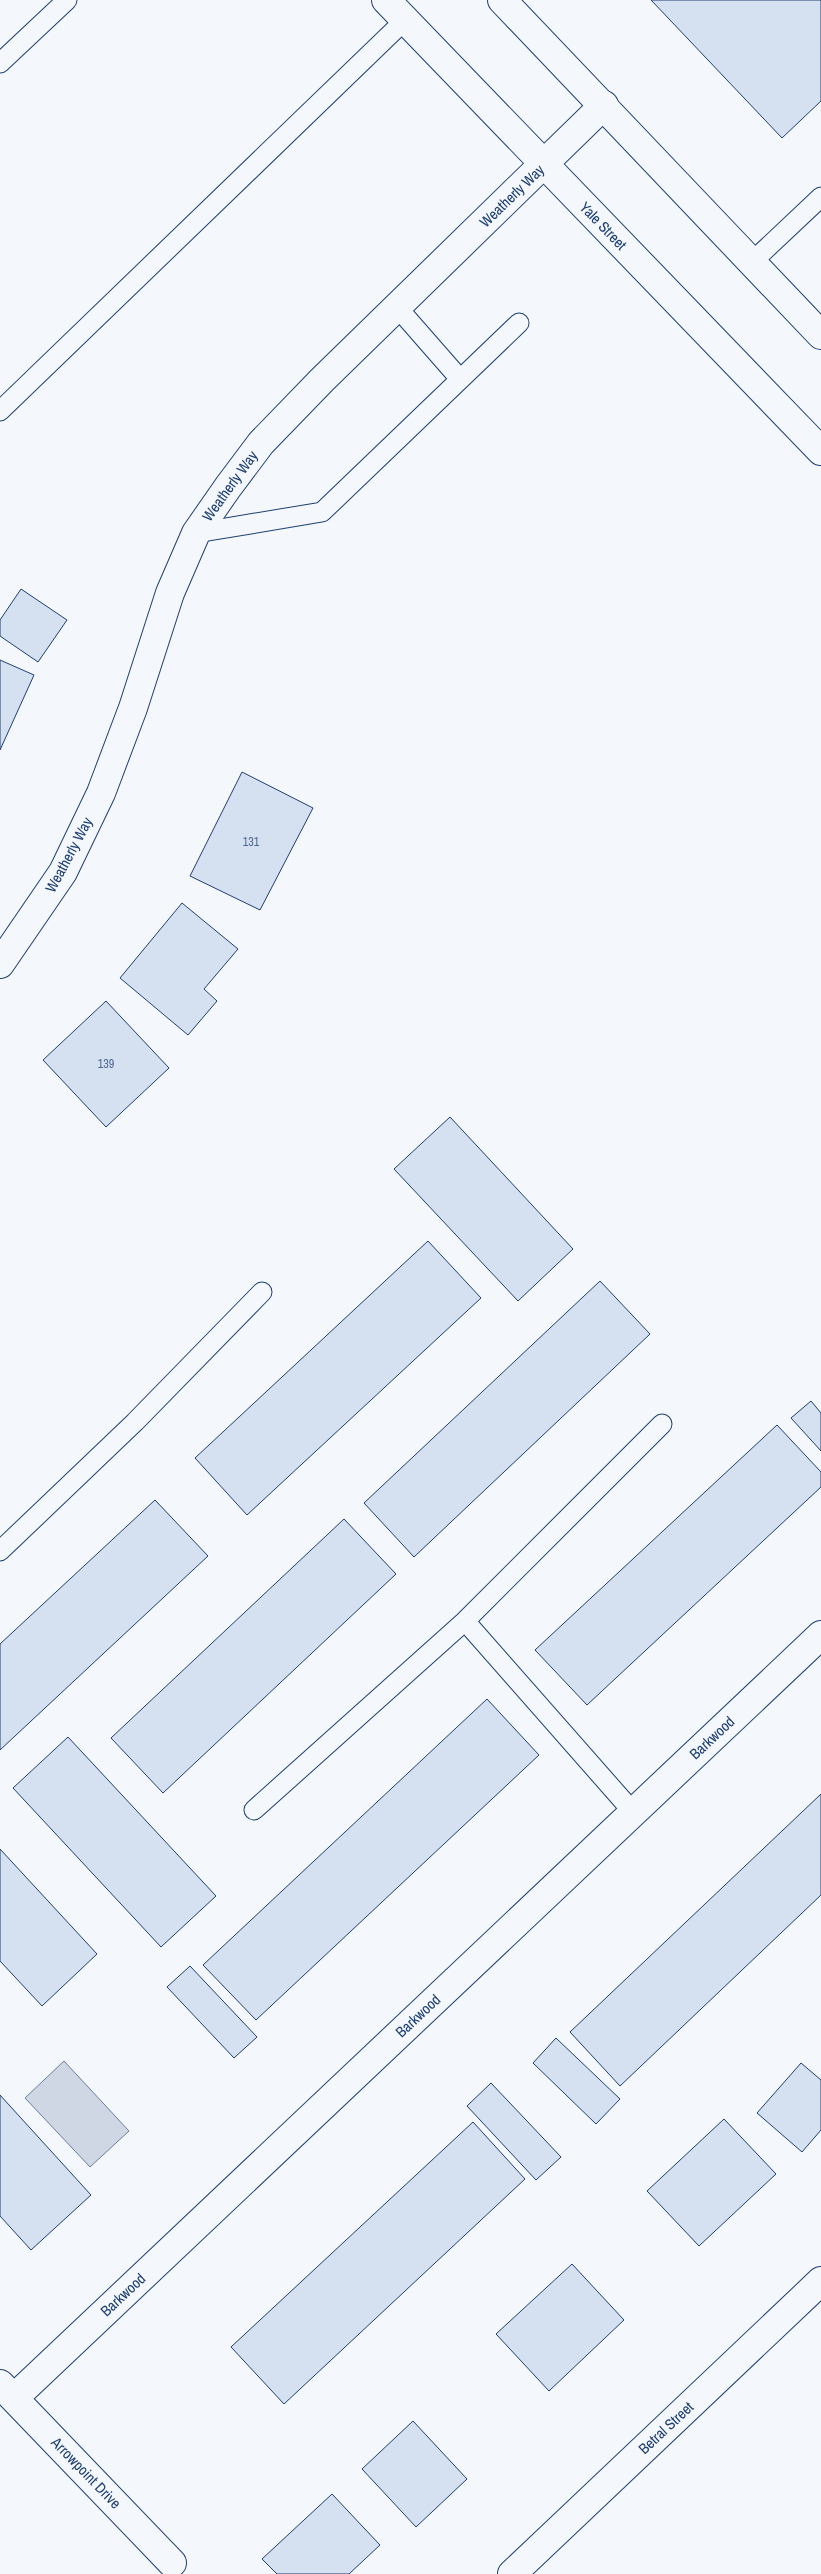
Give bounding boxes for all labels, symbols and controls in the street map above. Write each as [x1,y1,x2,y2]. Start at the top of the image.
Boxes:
street label: Weatherly Way [475,159,549,232]
street label: Yale Street [575,197,632,255]
street label: Weatherly Way [197,445,263,525]
street label: Weatherly Way [40,813,98,896]
house number: 131 [243,834,260,850]
house number: 139 [98,1056,114,1072]
street label: Barkwood [684,1711,739,1764]
street label: Barkwood [390,1989,445,2042]
street label: Barkwood [95,2268,150,2321]
street label: Betral Street [633,2396,698,2459]
street label: Arrowpoint Drive [46,2431,126,2513]

